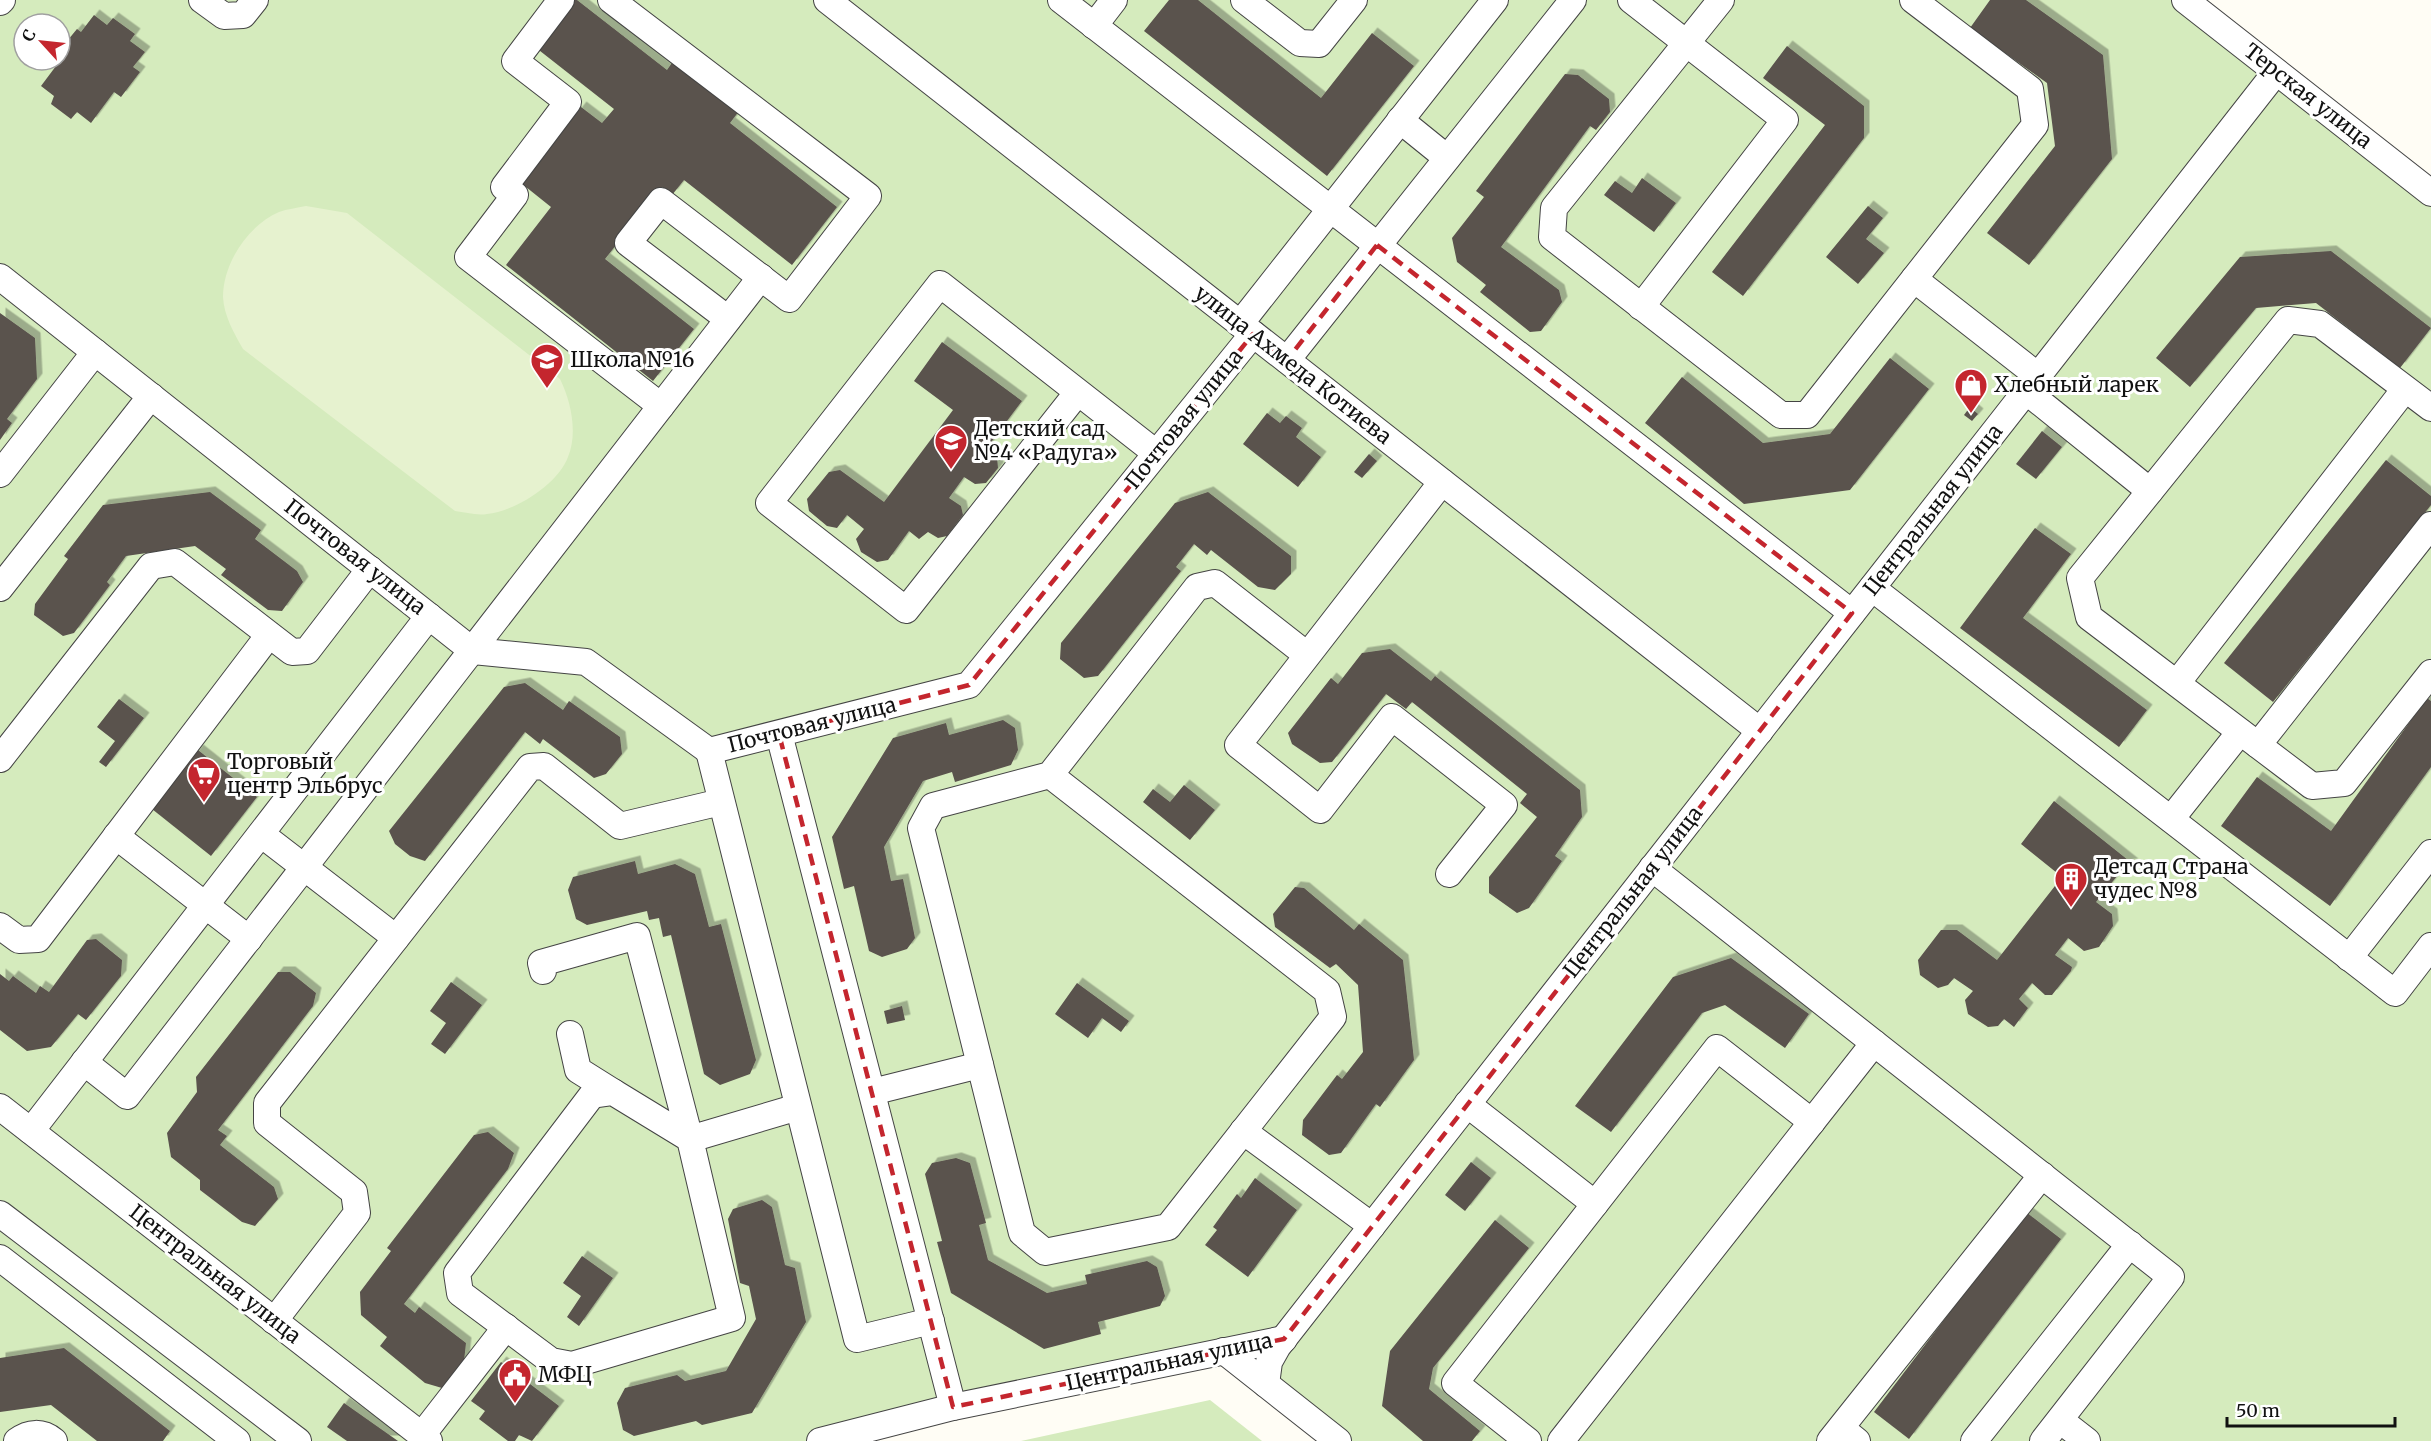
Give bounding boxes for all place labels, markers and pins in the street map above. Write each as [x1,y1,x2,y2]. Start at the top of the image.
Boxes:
school or university icon: Школа №16 [529,342,565,389]
place label: Школа №16 [570,346,694,373]
shop icon: Хлебный ларек [1953,367,1989,414]
place label: Хлебный ларек [1994,371,2159,398]
place label: Детский сад №4 «Радуга» [974,415,1118,466]
school or university icon: Детский сад №4 «Радуга» [933,423,969,470]
place label: Торговый центр Эльбрус [227,748,383,799]
supermarket icon: Торговый центр Эльбрус [186,756,222,803]
place label: Детсад Страна чудес №8 [2094,853,2249,904]
building icon: Детсад Страна чудес №8 [2053,861,2089,908]
public building icon: МФЦ [497,1357,533,1404]
place label: МФЦ [538,1361,592,1388]

